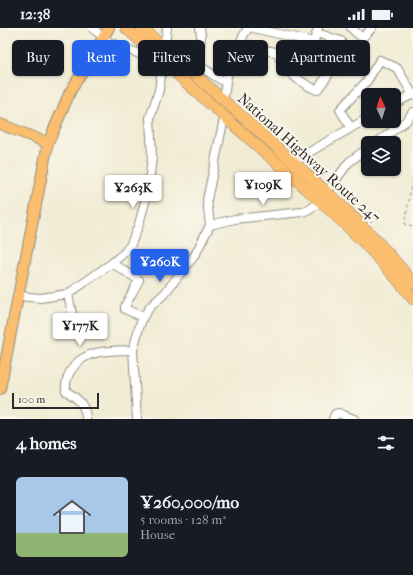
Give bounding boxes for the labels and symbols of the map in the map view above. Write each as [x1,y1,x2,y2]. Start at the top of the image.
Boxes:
north arrow [361,88,401,128]
street label: National Highway Route 247 [234,89,384,227]
pin: ¥109K [235,172,291,206]
pin: ¥263K [105,175,161,209]
pin: ¥260K [132,249,188,283]
pin: ¥177K [52,313,108,347]
scale bar [12,391,99,410]

